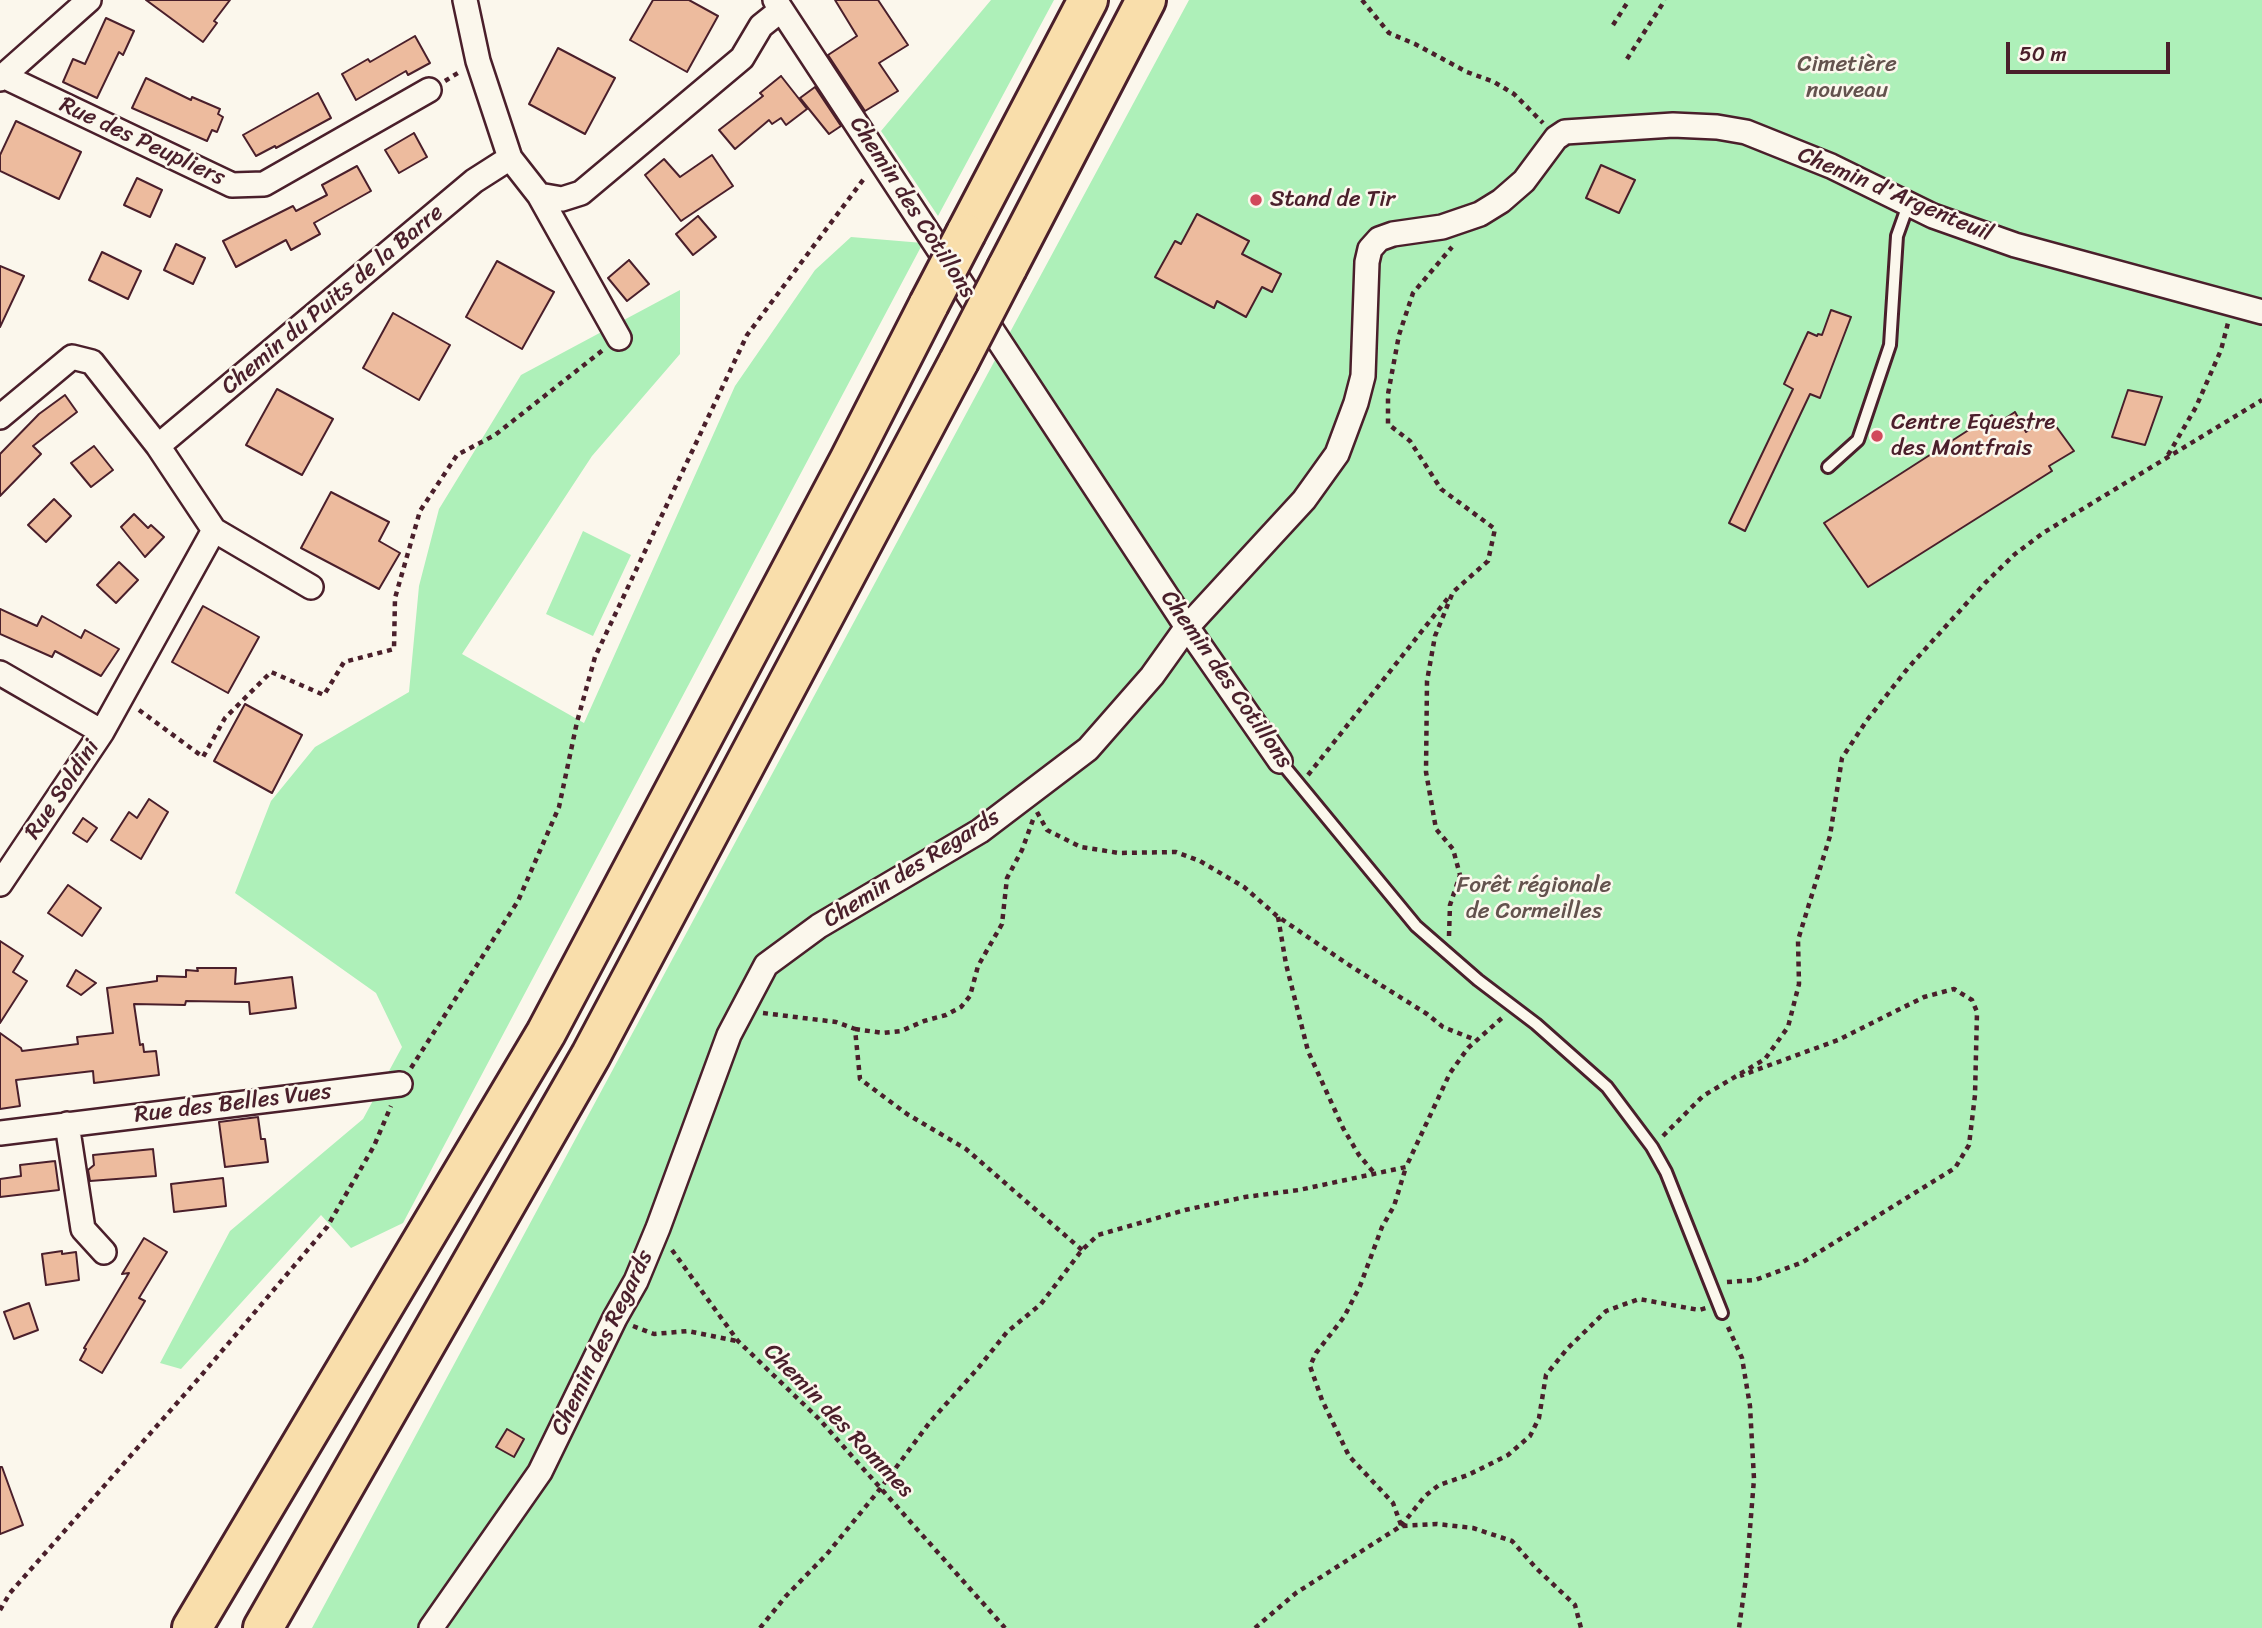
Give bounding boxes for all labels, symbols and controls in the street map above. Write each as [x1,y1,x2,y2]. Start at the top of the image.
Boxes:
scale bar [2010,28,2174,72]
text: 50 m [2019,35,2067,73]
park label: Cimetière nouveau [1797,51,1897,105]
street label: Rue des Peupliers [55,92,229,192]
street label: Chemin des Cotillons [843,112,981,304]
street label: Chemin d'Argenteuil [1793,141,1997,249]
place label: Stand de Tir [1270,186,1395,214]
marker: Stand de Tir [1248,192,1264,208]
street label: Chemin du Puits de la Barre [216,199,450,401]
place label: Centre Equestre des Montfrais [1891,409,2055,463]
marker: Centre Equestre des Montfrais [1869,428,1885,444]
street label: Chemin des Cotillons [1154,586,1298,774]
street label: Rue Soldini [20,735,106,845]
street label: Chemin des Regards [819,804,1005,934]
park label: Forêt régionale de Cormeilles [1457,872,1611,926]
street label: Rue des Belles Vues [133,1078,333,1130]
street label: Chemin des Regards [546,1246,660,1440]
street label: Chemin des Rommes [757,1338,919,1504]

